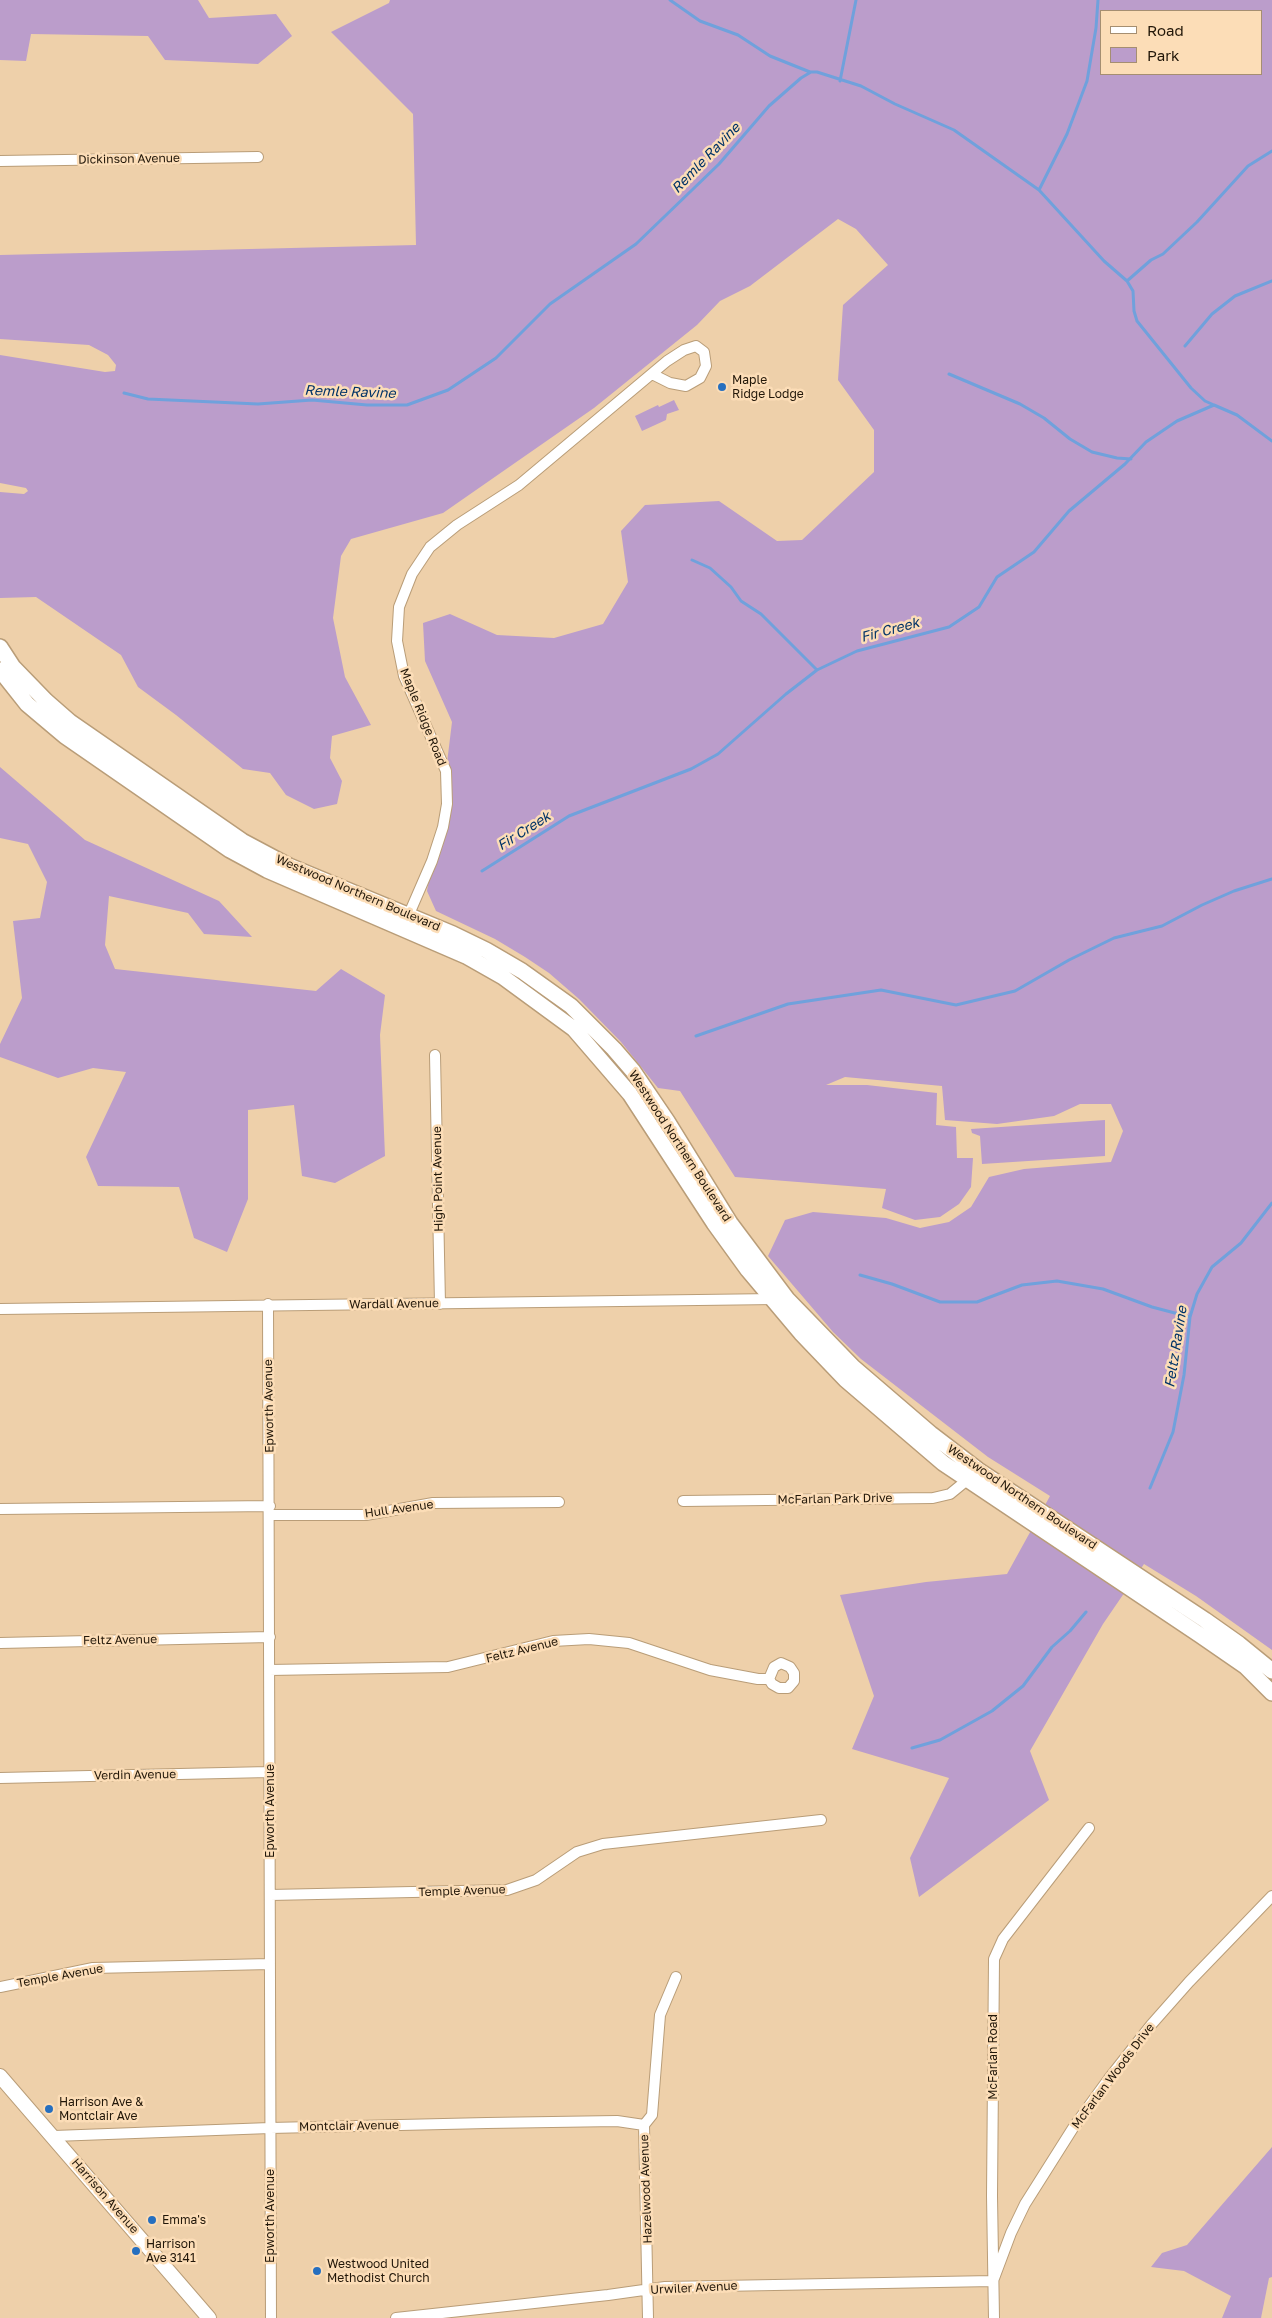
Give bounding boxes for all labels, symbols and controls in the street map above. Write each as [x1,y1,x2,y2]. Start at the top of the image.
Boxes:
legend [1100,10,1262,75]
text: Road [1147,21,1184,39]
text: Park [1147,46,1179,64]
water label: Remle Ravine [668,119,744,197]
street label: Dickinson Avenue [78,151,180,167]
place label: Maple Ridge Lodge [732,373,804,401]
marker: Maple Ridge Lodge [716,381,728,393]
water label: Remle Ravine [304,382,396,402]
water label: Fir Creek [859,614,921,646]
street label: Maple Ridge Road [397,666,449,768]
water label: Fir Creek [494,808,554,854]
street label: Westwood Northern Boulevard [274,852,442,934]
street label: Westwood Northern Boulevard [626,1068,734,1224]
street label: High Point Avenue [430,1126,446,1232]
street label: Wardall Avenue [349,1296,439,1312]
water label: Feltz Ravine [1161,1305,1191,1389]
street label: Epworth Avenue [261,1359,277,1453]
street label: Westwood Northern Boulevard [945,1442,1099,1552]
street label: McFarlan Park Drive [777,1491,893,1507]
street label: Hull Avenue [364,1497,434,1521]
street label: Feltz Avenue [83,1632,157,1648]
street label: Feltz Avenue [484,1634,560,1666]
street label: Epworth Avenue [263,1764,277,1858]
street label: Verdin Avenue [94,1767,176,1783]
street label: Temple Avenue [418,1882,506,1900]
street label: Temple Avenue [16,1961,104,1991]
street label: McFarlan Road [986,2014,1000,2100]
street label: McFarlan Woods Drive [1069,2020,1157,2132]
place label: Harrison Ave & Montclair Ave [59,2095,143,2123]
marker: Harrison Ave & Montclair Ave [43,2103,55,2115]
street label: Montclair Avenue [299,2118,399,2134]
street label: Hazelwood Avenue [637,2134,655,2244]
street label: Harrison Avenue [68,2156,142,2236]
street label: Epworth Avenue [263,2169,277,2263]
place label: Emma's [162,2213,206,2227]
marker: Emma's [146,2214,158,2226]
place label: Harrison Ave 3141 [146,2237,196,2265]
marker: Harrison Ave 3141 [130,2245,142,2257]
place label: Westwood United Methodist Church [327,2257,430,2285]
marker: Westwood United Methodist Church [311,2265,323,2277]
street label: Urwiler Avenue [650,2279,738,2297]

